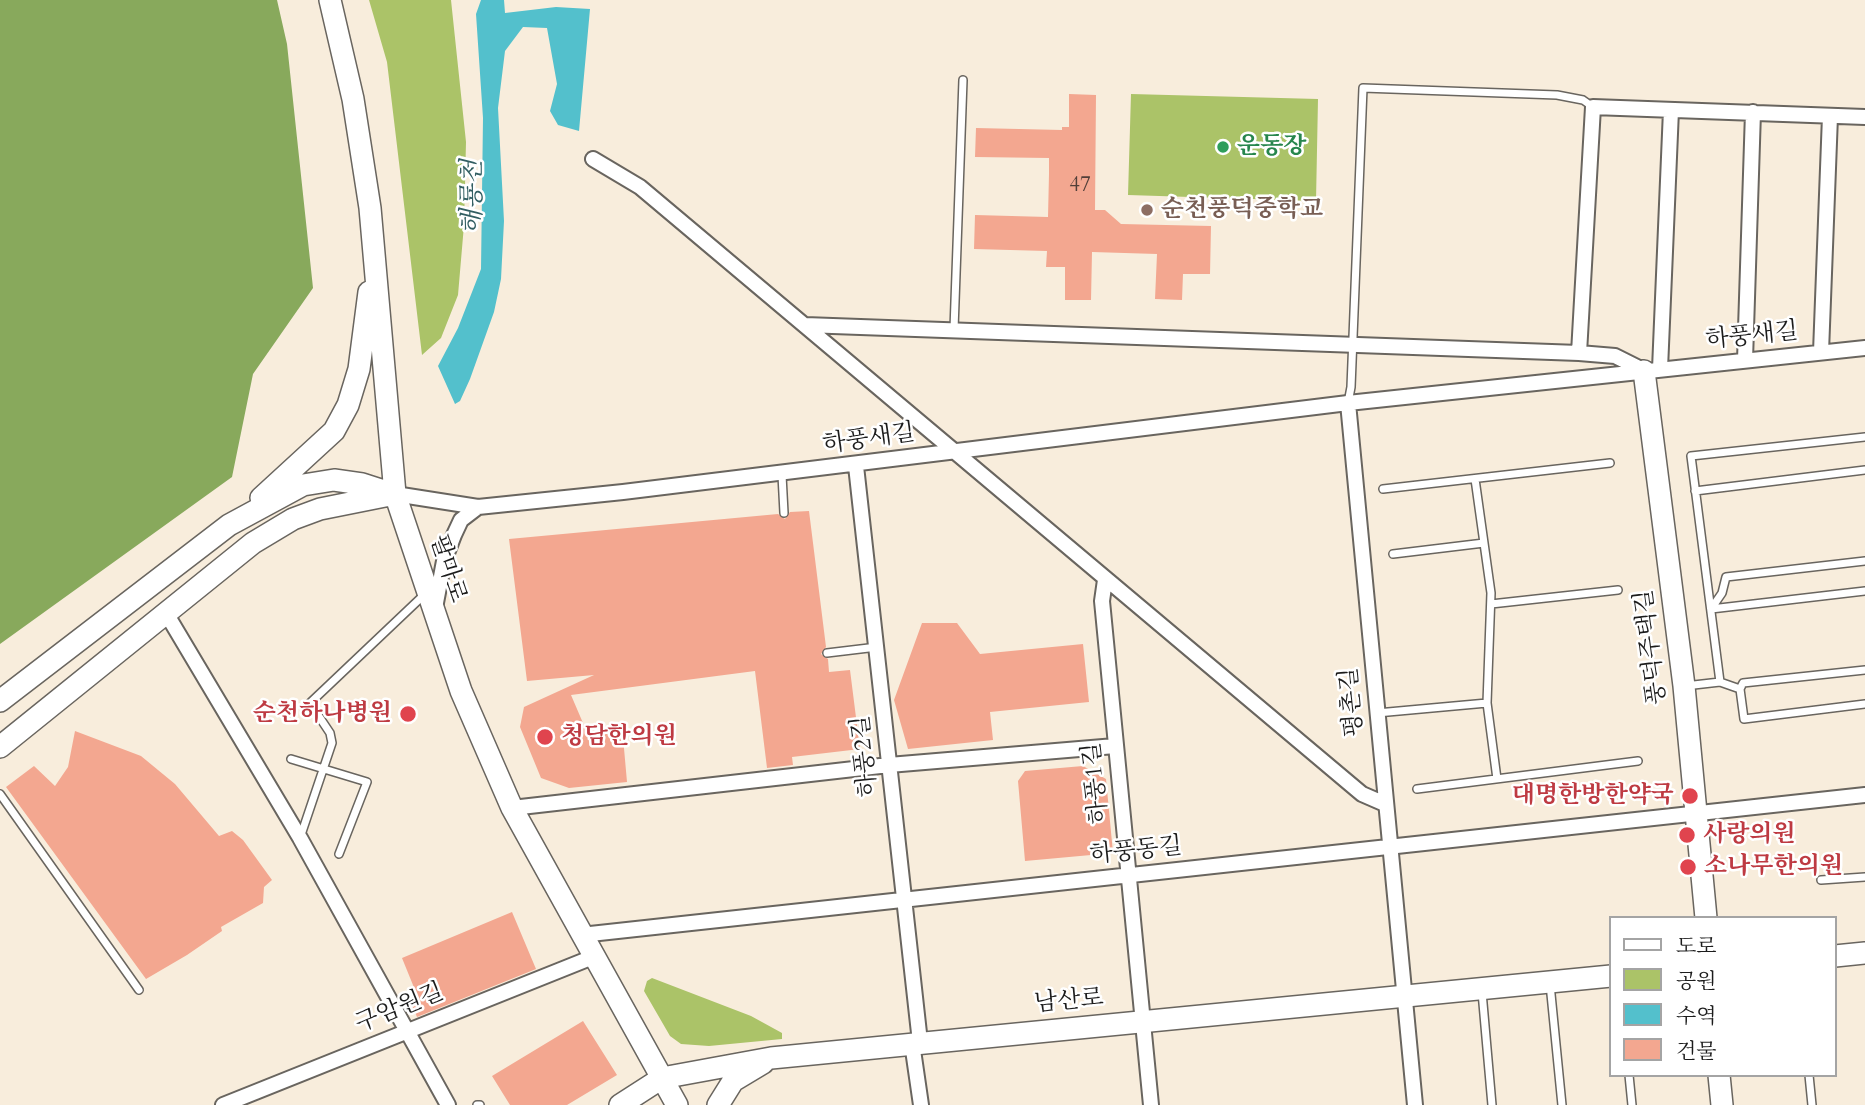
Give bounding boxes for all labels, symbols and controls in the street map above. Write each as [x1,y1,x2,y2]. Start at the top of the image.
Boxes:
place label: 운동장 [1237,133,1307,161]
marker: 운동장 [1215,139,1231,155]
water label: 해룡천 [458,159,490,235]
house number: 47 [1069,173,1091,199]
place label: 순천풍덕중학교 [1161,196,1323,224]
marker: 순천풍덕중학교 [1139,202,1155,218]
street label: 하풍새길 [1704,318,1800,356]
street label: 하풍새길 [821,419,917,461]
street label: 팔마로 [423,531,471,607]
street label: 풍덕주택길 [1631,588,1673,706]
street label: 평촌길 [1336,666,1370,738]
place label: 순천하나병원 [253,700,392,728]
marker: 순천하나병원 [398,704,418,724]
street label: 하풍2길 [847,714,885,798]
place label: 청담한의원 [561,723,677,751]
marker: 청담한의원 [535,727,555,747]
street label: 하풍1길 [1078,741,1116,825]
place label: 대명한방한약국 [1512,782,1674,810]
marker: 대명한방한약국 [1680,786,1700,806]
place label: 사랑의원 [1703,821,1796,849]
marker: 사랑의원 [1677,825,1697,845]
street label: 하풍동길 [1088,833,1184,871]
place label: 소나무한의원 [1704,853,1843,881]
marker: 소나무한의원 [1678,857,1698,877]
legend [1610,916,1837,1077]
text: 도로 [1676,932,1717,961]
text: 공원 [1676,967,1717,996]
street label: 구암원길 [352,978,448,1040]
street label: 남산로 [1033,985,1105,1019]
text: 수역 [1676,1002,1717,1031]
text: 건물 [1676,1037,1717,1066]

